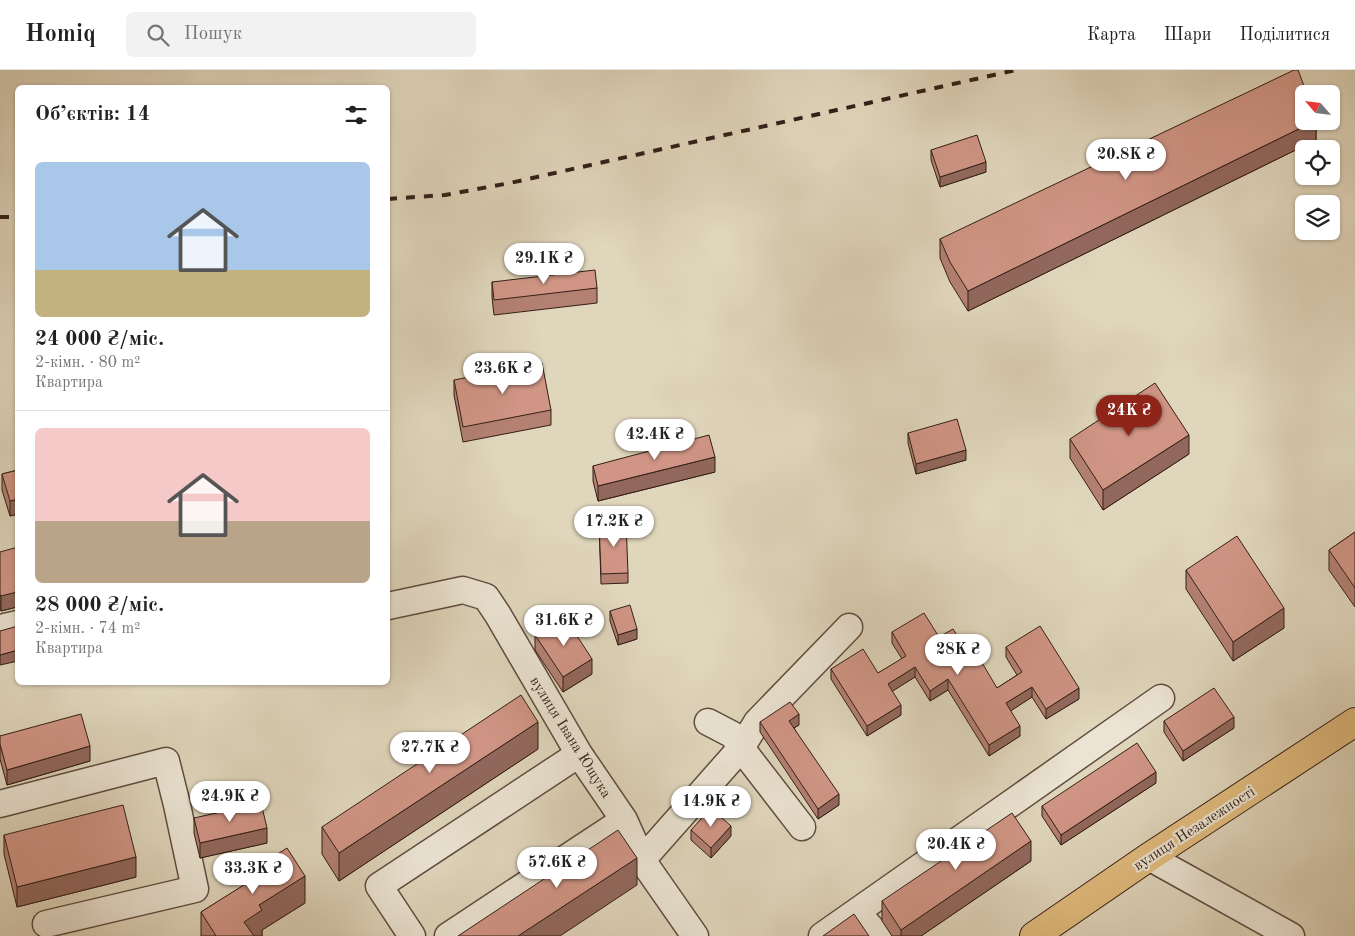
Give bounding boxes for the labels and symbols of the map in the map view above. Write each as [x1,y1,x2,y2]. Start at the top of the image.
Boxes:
north arrow [1295,85,1340,130]
pin: 20.8K ₴ [1080,138,1172,181]
pin: 29.1K ₴ [498,242,590,285]
pin: 23.6K ₴ [457,352,549,395]
pin: 24K ₴ [1094,394,1164,437]
pin: 42.4K ₴ [609,418,701,461]
pin: 17.2K ₴ [568,506,660,548]
pin: 31.6K ₴ [518,604,610,647]
pin: 28K ₴ [923,634,993,676]
street label: вулиця Івана Ющука [526,675,613,802]
pin: 27.7K ₴ [384,732,476,774]
pin: 24.9K ₴ [184,780,276,823]
street label: вулиця Незалежності [1131,784,1258,874]
pin: 14.9K ₴ [665,786,757,828]
pin: 20.4K ₴ [910,828,1002,871]
pin: 57.6K ₴ [511,846,603,889]
pin: 33.3K ₴ [207,852,299,895]

